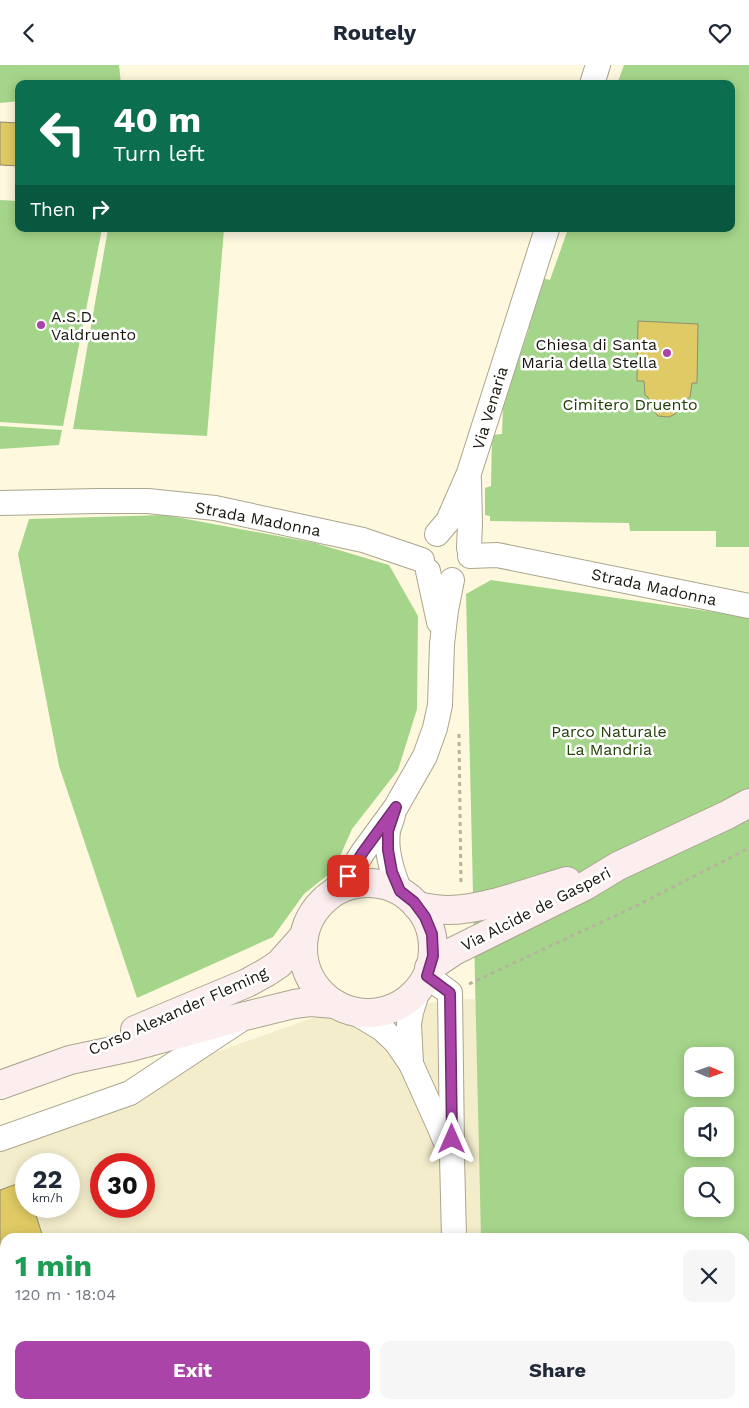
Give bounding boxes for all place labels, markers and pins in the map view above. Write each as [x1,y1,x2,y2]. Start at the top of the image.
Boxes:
place label: A.S.D. Valdruento [51,307,136,344]
marker: A.S.D. Valdruento [35,319,47,331]
place label: Chiesa di Santa Maria della Stella [521,335,657,372]
marker: Chiesa di Santa Maria della Stella [661,347,673,359]
pin [327,855,369,897]

